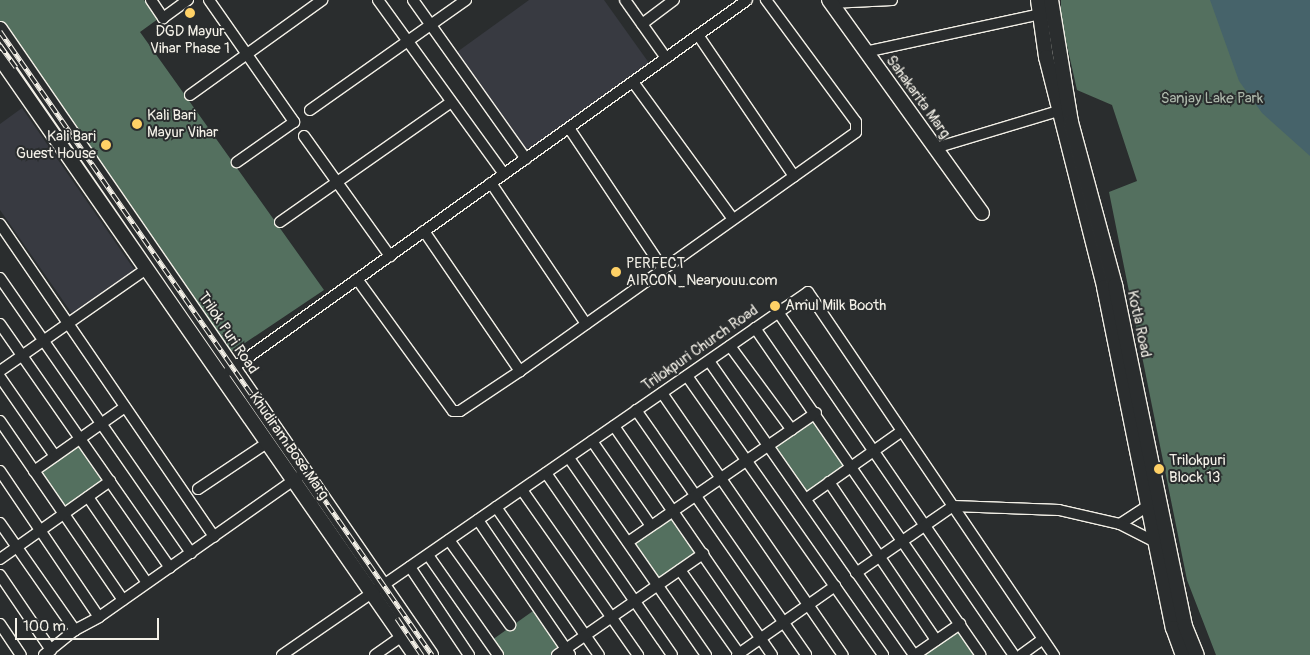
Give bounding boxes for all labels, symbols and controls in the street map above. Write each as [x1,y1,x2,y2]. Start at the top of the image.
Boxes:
marker: DGD Mayur Vihar Phase 1 [183,6,197,20]
place label: DGD Mayur Vihar Phase 1 [150,22,230,57]
street label: Sahakarita Marg [882,52,954,142]
park label: Sanjay Lake Park [1161,90,1263,108]
place label: Kali Bari Mayur Vihar [147,106,218,141]
marker: Kali Bari Mayur Vihar [131,118,143,130]
place label: Kali Bari Guest House [16,127,96,162]
marker: Kali Bari Guest House [100,139,112,151]
place label: PERFECT AIRCON_Nearyouu.com [626,254,777,289]
marker: PERFECT AIRCON_Nearyouu.com [610,266,622,278]
street label: Trilok Puri Road [194,289,262,377]
street label: Kotla Road [1123,289,1155,359]
place label: Amul Milk Booth [785,297,886,315]
marker: Amul Milk Booth [769,300,781,312]
street label: Trilokpuri Church Road [638,301,762,395]
street label: Khudiram Bose Marg [245,389,333,503]
place label: Trilokpuri Block 13 [1169,451,1225,486]
marker: Trilokpuri Block 13 [1153,463,1165,475]
scale bar [18,608,161,640]
text: 100 m [23,617,66,636]

